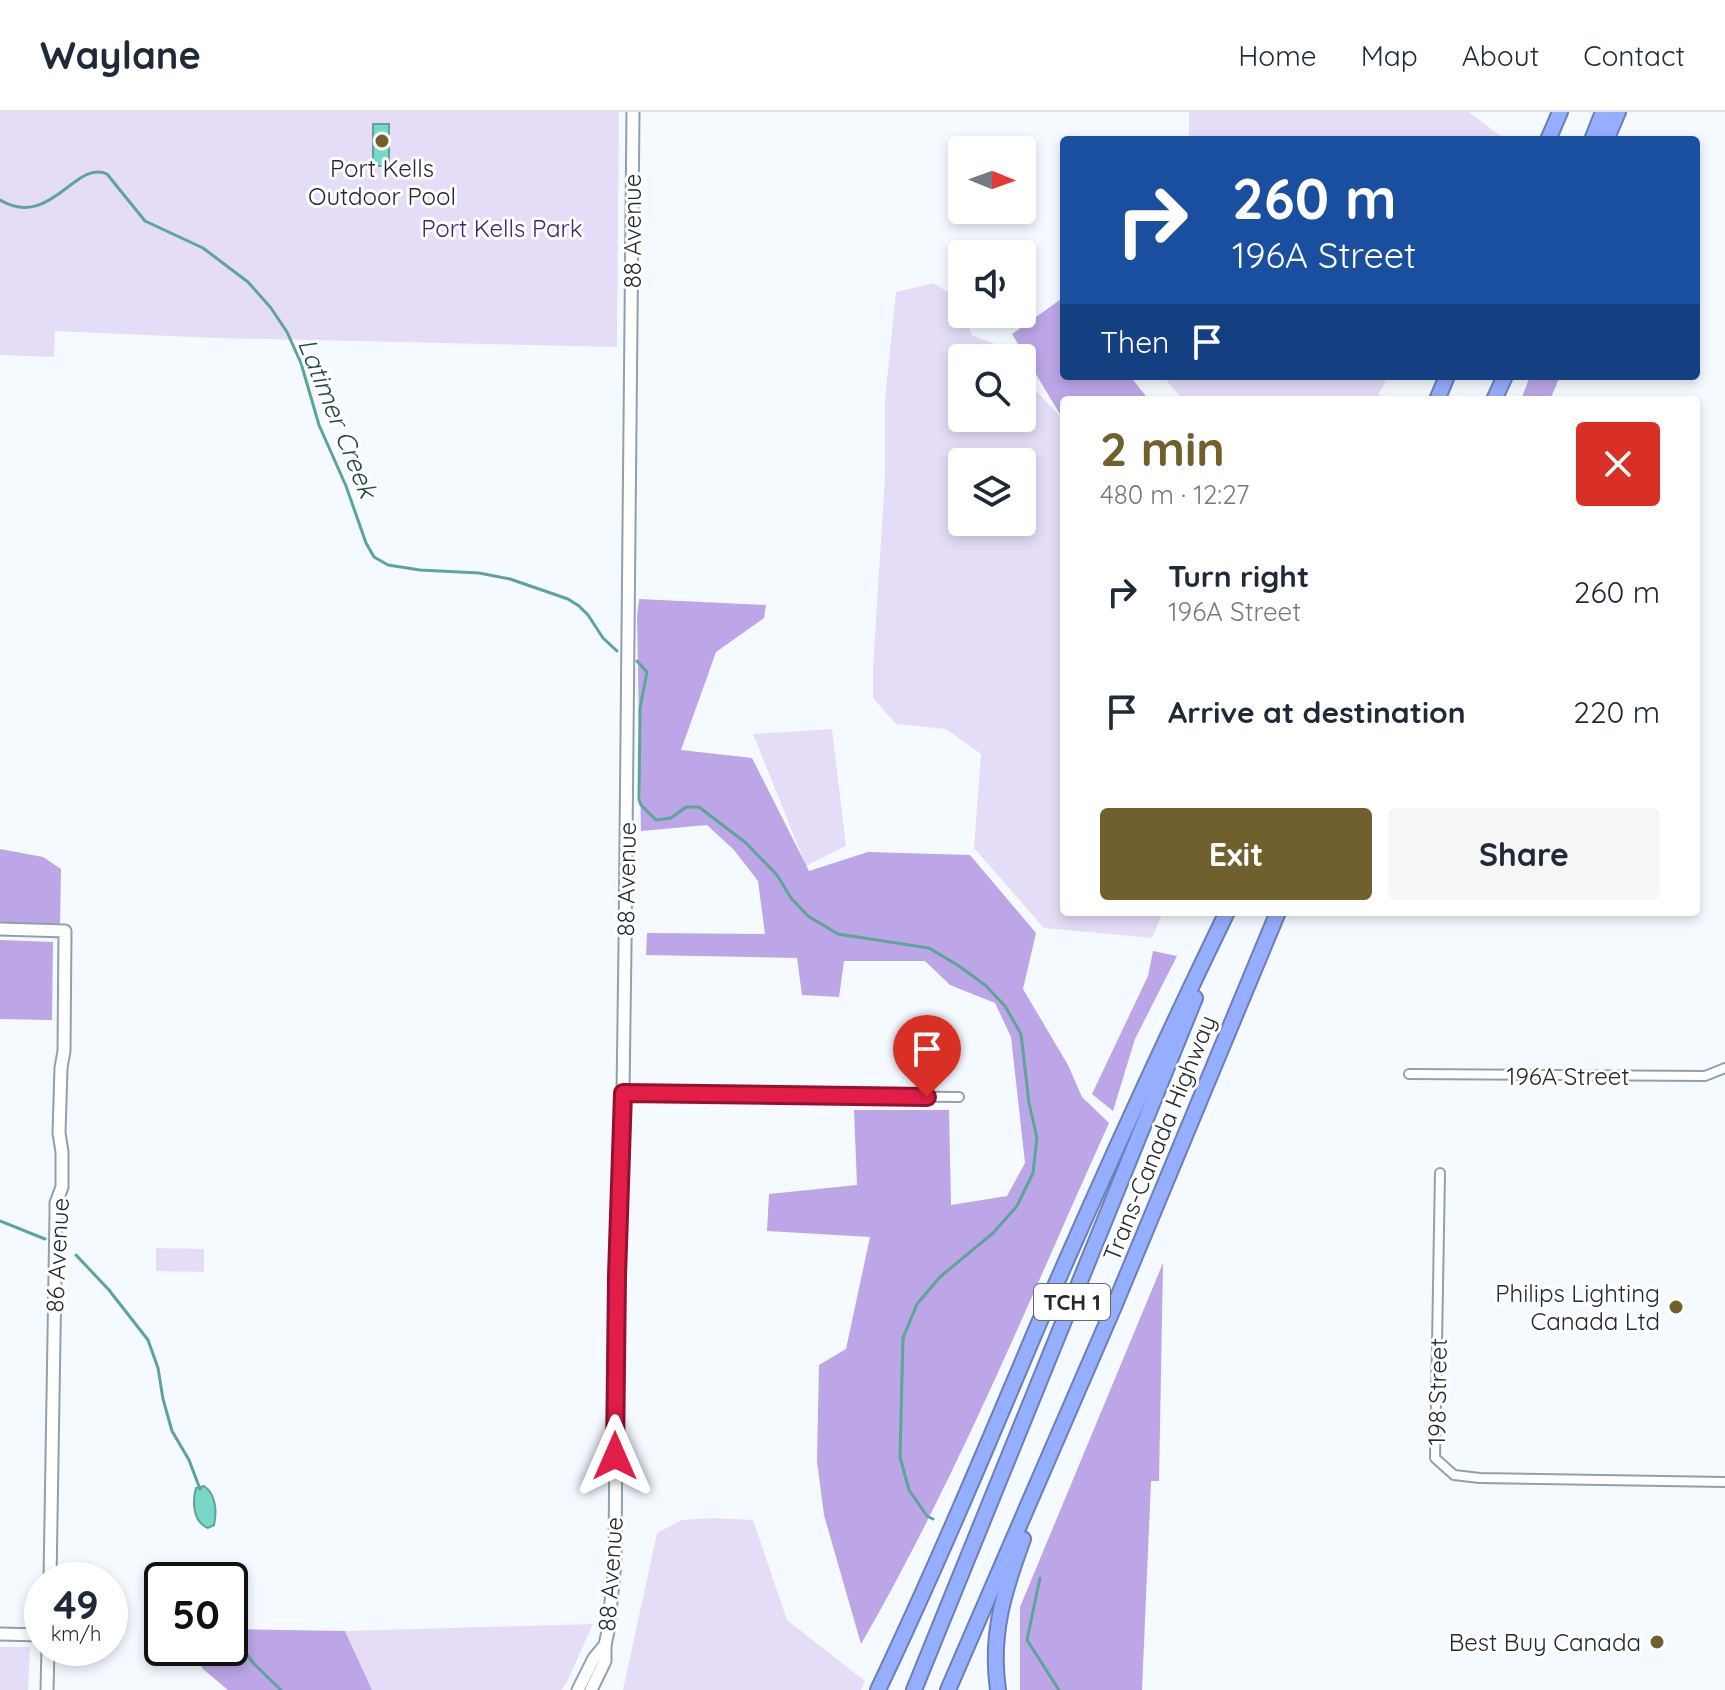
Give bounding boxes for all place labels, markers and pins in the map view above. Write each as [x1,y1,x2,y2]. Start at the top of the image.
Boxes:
marker: Port Kells Outdoor Pool [373,132,391,150]
place label: Port Kells Outdoor Pool [308,153,456,211]
pin [893,1015,961,1097]
place label: Philips Lighting Canada Ltd [1495,1278,1660,1336]
marker: Philips Lighting Canada Ltd [1667,1298,1685,1316]
place label: Best Buy Canada [1449,1627,1641,1657]
marker: Best Buy Canada [1648,1633,1666,1651]

